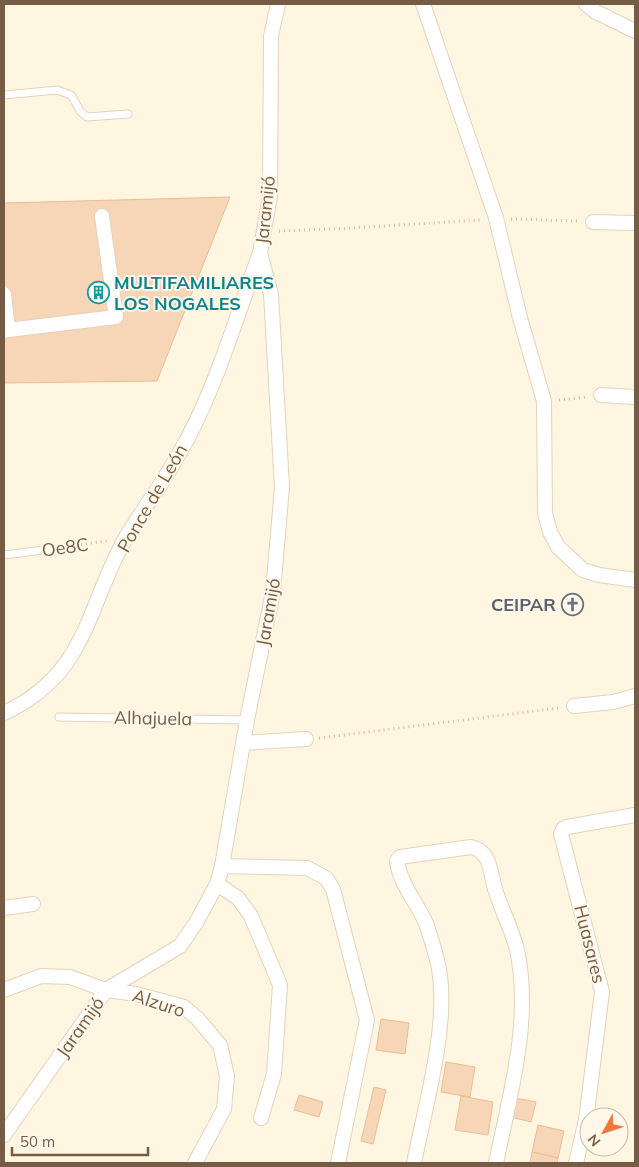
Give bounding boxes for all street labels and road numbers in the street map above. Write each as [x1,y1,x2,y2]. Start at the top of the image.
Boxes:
street label: Jaramijó [250,175,280,245]
street label: Ponce de León [112,440,192,556]
street label: Oe8C [40,532,90,562]
street label: Jaramijó [251,576,285,648]
street label: Alhajuela [114,706,192,730]
street label: Huasares [569,902,611,986]
street label: Alzuro [130,984,188,1022]
street label: Jaramijó [51,992,109,1062]

